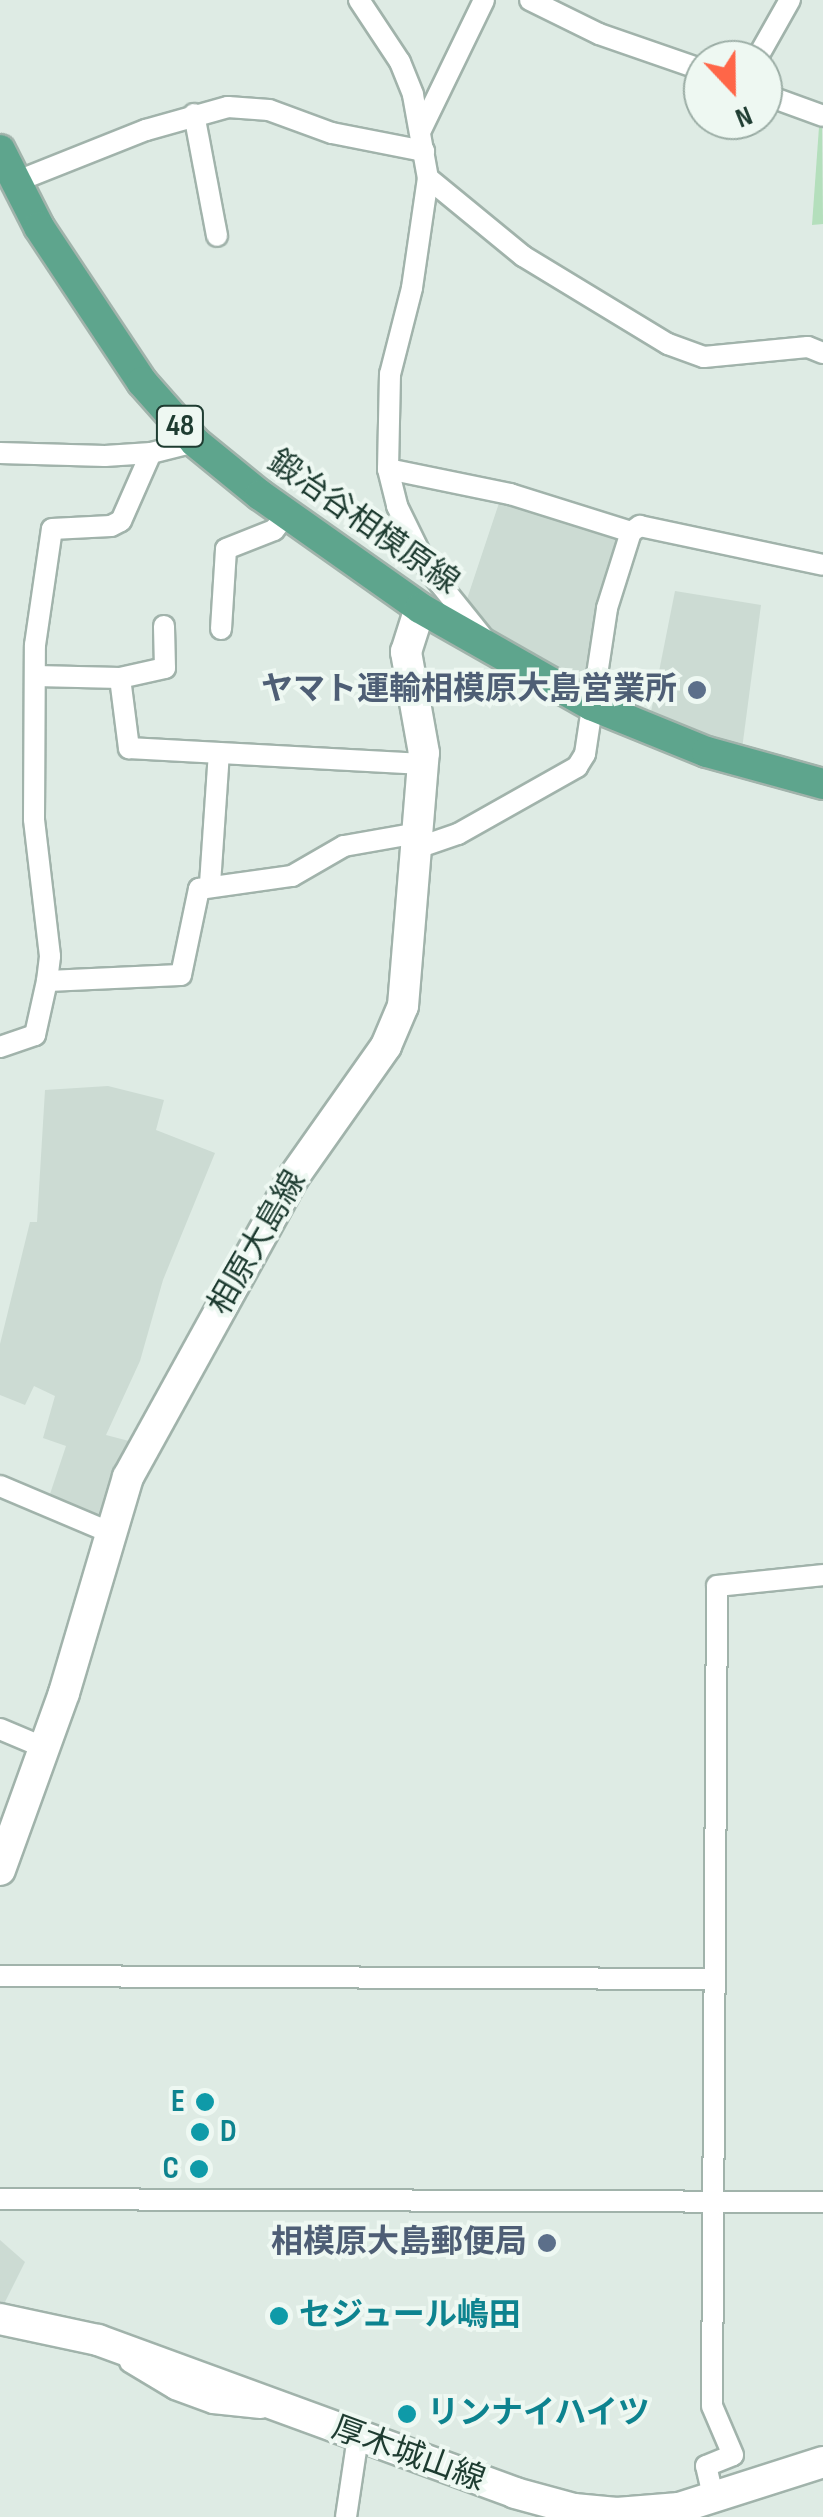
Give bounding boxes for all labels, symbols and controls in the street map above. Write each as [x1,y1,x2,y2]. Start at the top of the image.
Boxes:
north arrow [683,40,783,140]
text: N [731,98,757,135]
road number: 48 [155,401,205,451]
street label: 鍛冶谷相模原線 [260,443,466,603]
place label: ヤマト運輸相模原大島営業所 [261,671,677,709]
marker: ヤマト運輸相模原大島営業所 [686,679,708,701]
street label: 相原大島線 [201,1164,315,1322]
place label: E [171,2083,185,2121]
marker: E [194,2091,216,2113]
place label: D [220,2113,237,2151]
marker: D [189,2121,211,2143]
place label: C [163,2150,179,2188]
marker: C [188,2158,210,2180]
place label: 相模原大島郵便局 [271,2224,527,2262]
marker: 相模原大島郵便局 [536,2232,558,2254]
place label: セジュール嶋田 [299,2297,523,2335]
marker: セジュール嶋田 [268,2305,290,2327]
place label: リンナイハイツ [427,2395,651,2433]
marker: リンナイハイツ [396,2403,418,2425]
street label: 厚木城山線 [326,2410,490,2500]

